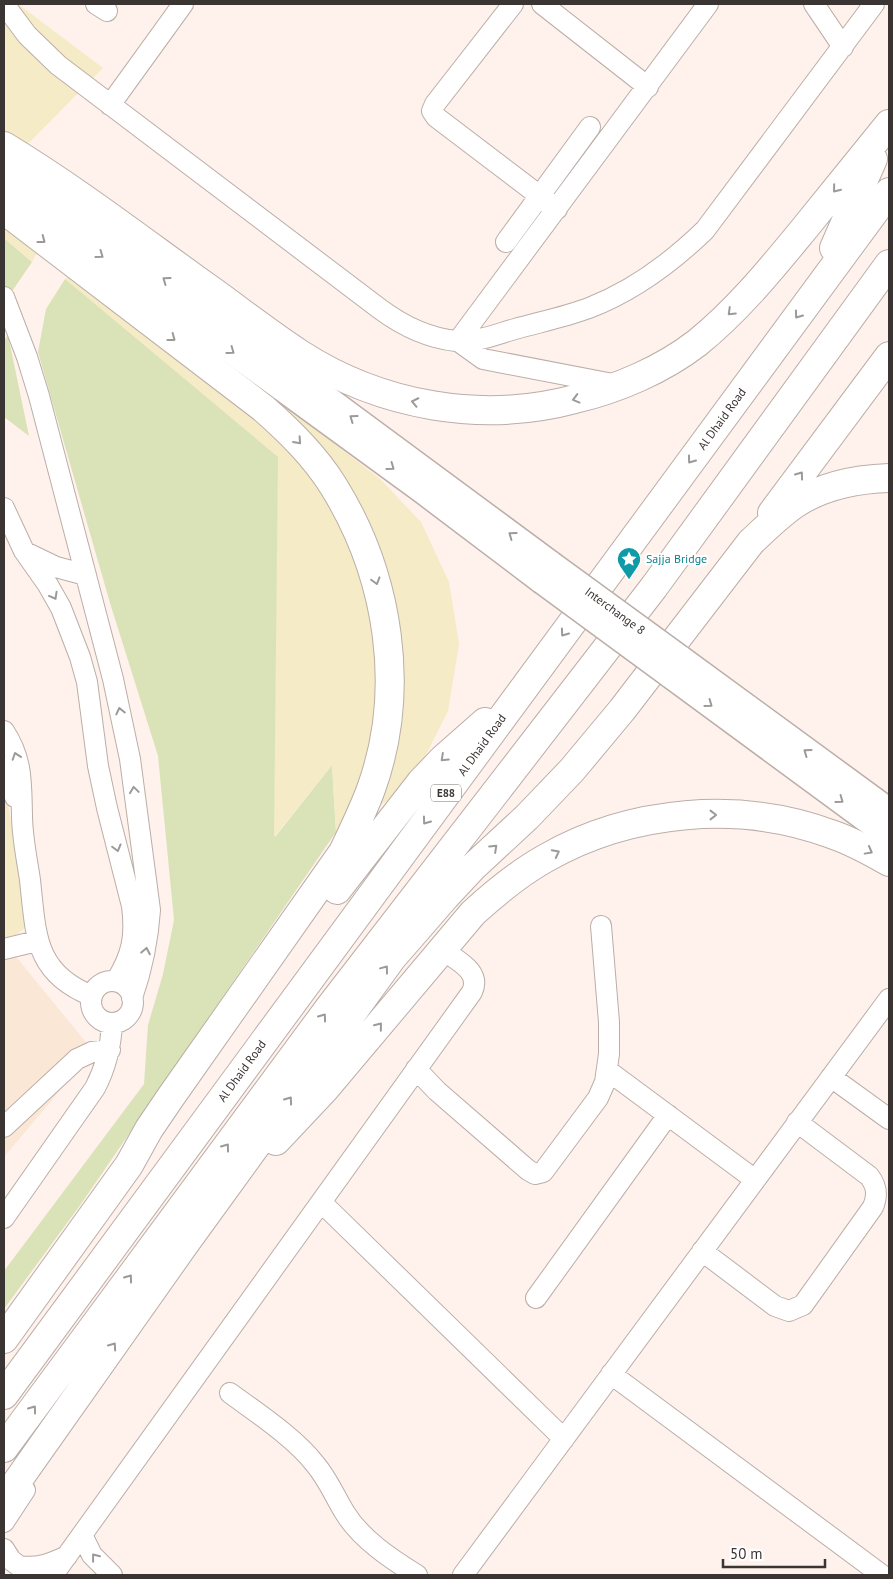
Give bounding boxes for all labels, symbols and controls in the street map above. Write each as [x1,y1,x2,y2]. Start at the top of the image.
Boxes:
one-way arrow [834,183,842,192]
one-way arrow [36,235,45,243]
one-way arrow [94,249,104,258]
one-way arrow [162,277,172,286]
one-way arrow [727,306,736,315]
one-way arrow [795,309,804,319]
one-way arrow [166,333,175,341]
one-way arrow [225,345,235,354]
street label: Al Dhaid Road [694,385,749,452]
one-way arrow [572,393,580,404]
one-way arrow [411,397,420,407]
one-way arrow [350,415,359,423]
one-way arrow [292,435,301,444]
one-way arrow [689,454,697,463]
one-way arrow [385,461,394,470]
one-way arrow [795,472,803,481]
one-way arrow [508,532,518,541]
place icon: Sajja Bridge [616,546,642,580]
place label: Sajja Bridge [646,551,707,566]
one-way arrow [370,577,381,586]
street label: Interchange 8 [582,584,648,638]
one-way arrow [48,590,58,599]
one-way arrow [561,628,570,637]
one-way arrow [704,698,713,707]
one-way arrow [115,707,126,715]
street label: Al Dhaid Road [454,711,509,778]
one-way arrow [804,748,813,758]
one-way arrow [12,752,22,760]
one-way arrow [440,752,449,761]
road number: E88 [431,784,461,801]
one-way arrow [129,786,140,794]
one-way arrow [834,795,843,803]
one-way arrow [709,810,717,820]
one-way arrow [423,815,432,825]
one-way arrow [111,843,122,852]
one-way arrow [864,844,873,854]
one-way arrow [488,845,497,854]
one-way arrow [551,849,560,859]
one-way arrow [140,947,150,956]
one-way arrow [379,965,388,974]
one-way arrow [317,1014,325,1023]
one-way arrow [373,1022,382,1031]
street label: Al Dhaid Road [214,1037,269,1104]
one-way arrow [283,1096,292,1106]
one-way arrow [220,1143,229,1153]
one-way arrow [124,1275,132,1284]
one-way arrow [107,1342,116,1352]
one-way arrow [26,1405,36,1414]
scale bar [723,1536,826,1568]
text: 50 m [730,1544,763,1563]
one-way arrow [92,1554,100,1563]

